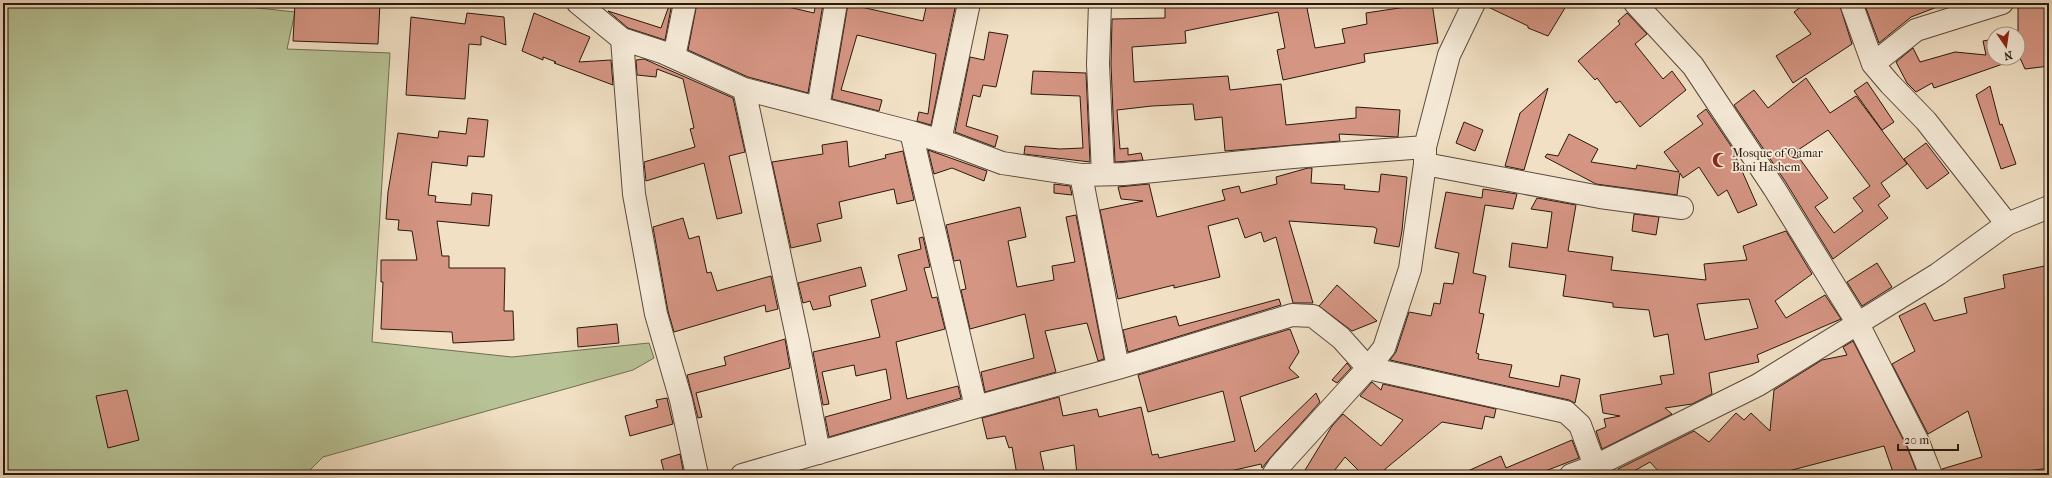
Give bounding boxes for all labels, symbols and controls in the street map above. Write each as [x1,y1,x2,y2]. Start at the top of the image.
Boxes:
north arrow [1986,26,2026,66]
text: N [2002,48,2014,63]
place label: Mosque of Qamar Bani Hashem [1732,146,1824,174]
mosque icon: Mosque of Qamar Bani Hashem [1711,151,1729,169]
scale bar [1898,426,1958,452]
text: 20 m [1904,433,1929,447]

